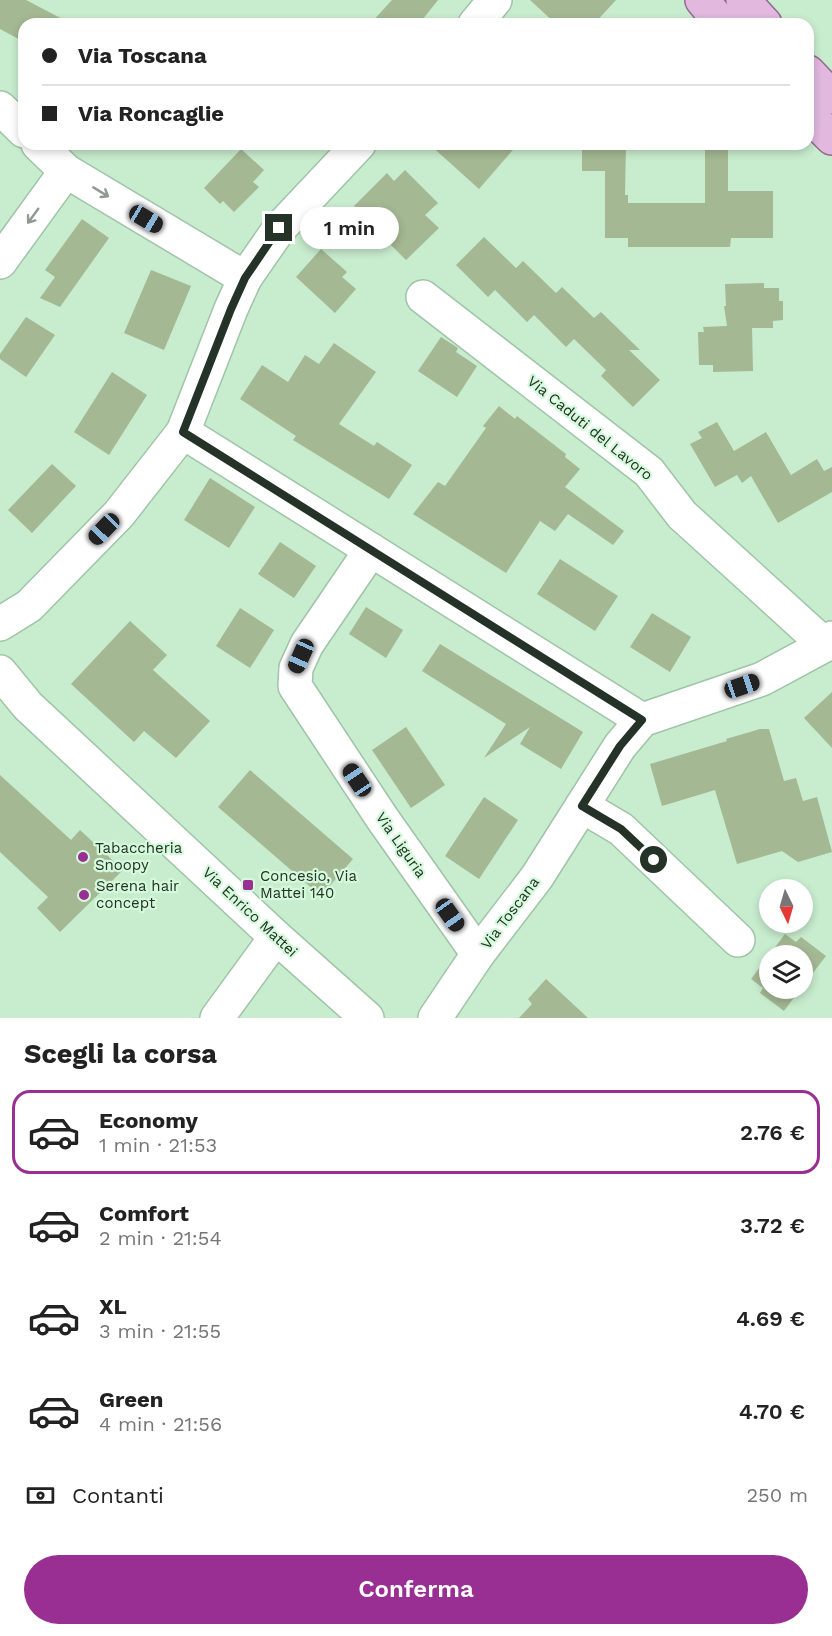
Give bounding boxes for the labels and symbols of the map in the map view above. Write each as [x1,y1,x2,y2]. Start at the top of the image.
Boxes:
one-way arrow [92,186,109,198]
car [126,202,166,236]
callout: 1 min [300,207,399,249]
one-way arrow [27,208,39,224]
route end [265,214,292,241]
street label: Via Caduti del Lavoro [524,372,656,484]
car [85,510,123,548]
car [285,636,317,676]
car [722,672,762,700]
car [339,760,375,800]
street label: Via Liguria [372,809,430,882]
place label: Tabaccheria Snoopy [95,839,183,874]
route start [640,846,667,873]
marker: Tabaccheria Snoopy [76,850,90,864]
street label: Via Enrico Mattei [199,863,301,961]
place label: Concesio, Via Mattei 140 [260,867,358,902]
street label: Via Toscana [477,873,543,953]
place label: Serena hair concept [96,877,179,912]
marker: Concesio, Via Mattei 140 [241,878,255,892]
north arrow [759,879,813,933]
marker: Serena hair concept [77,888,91,902]
car [432,895,468,935]

